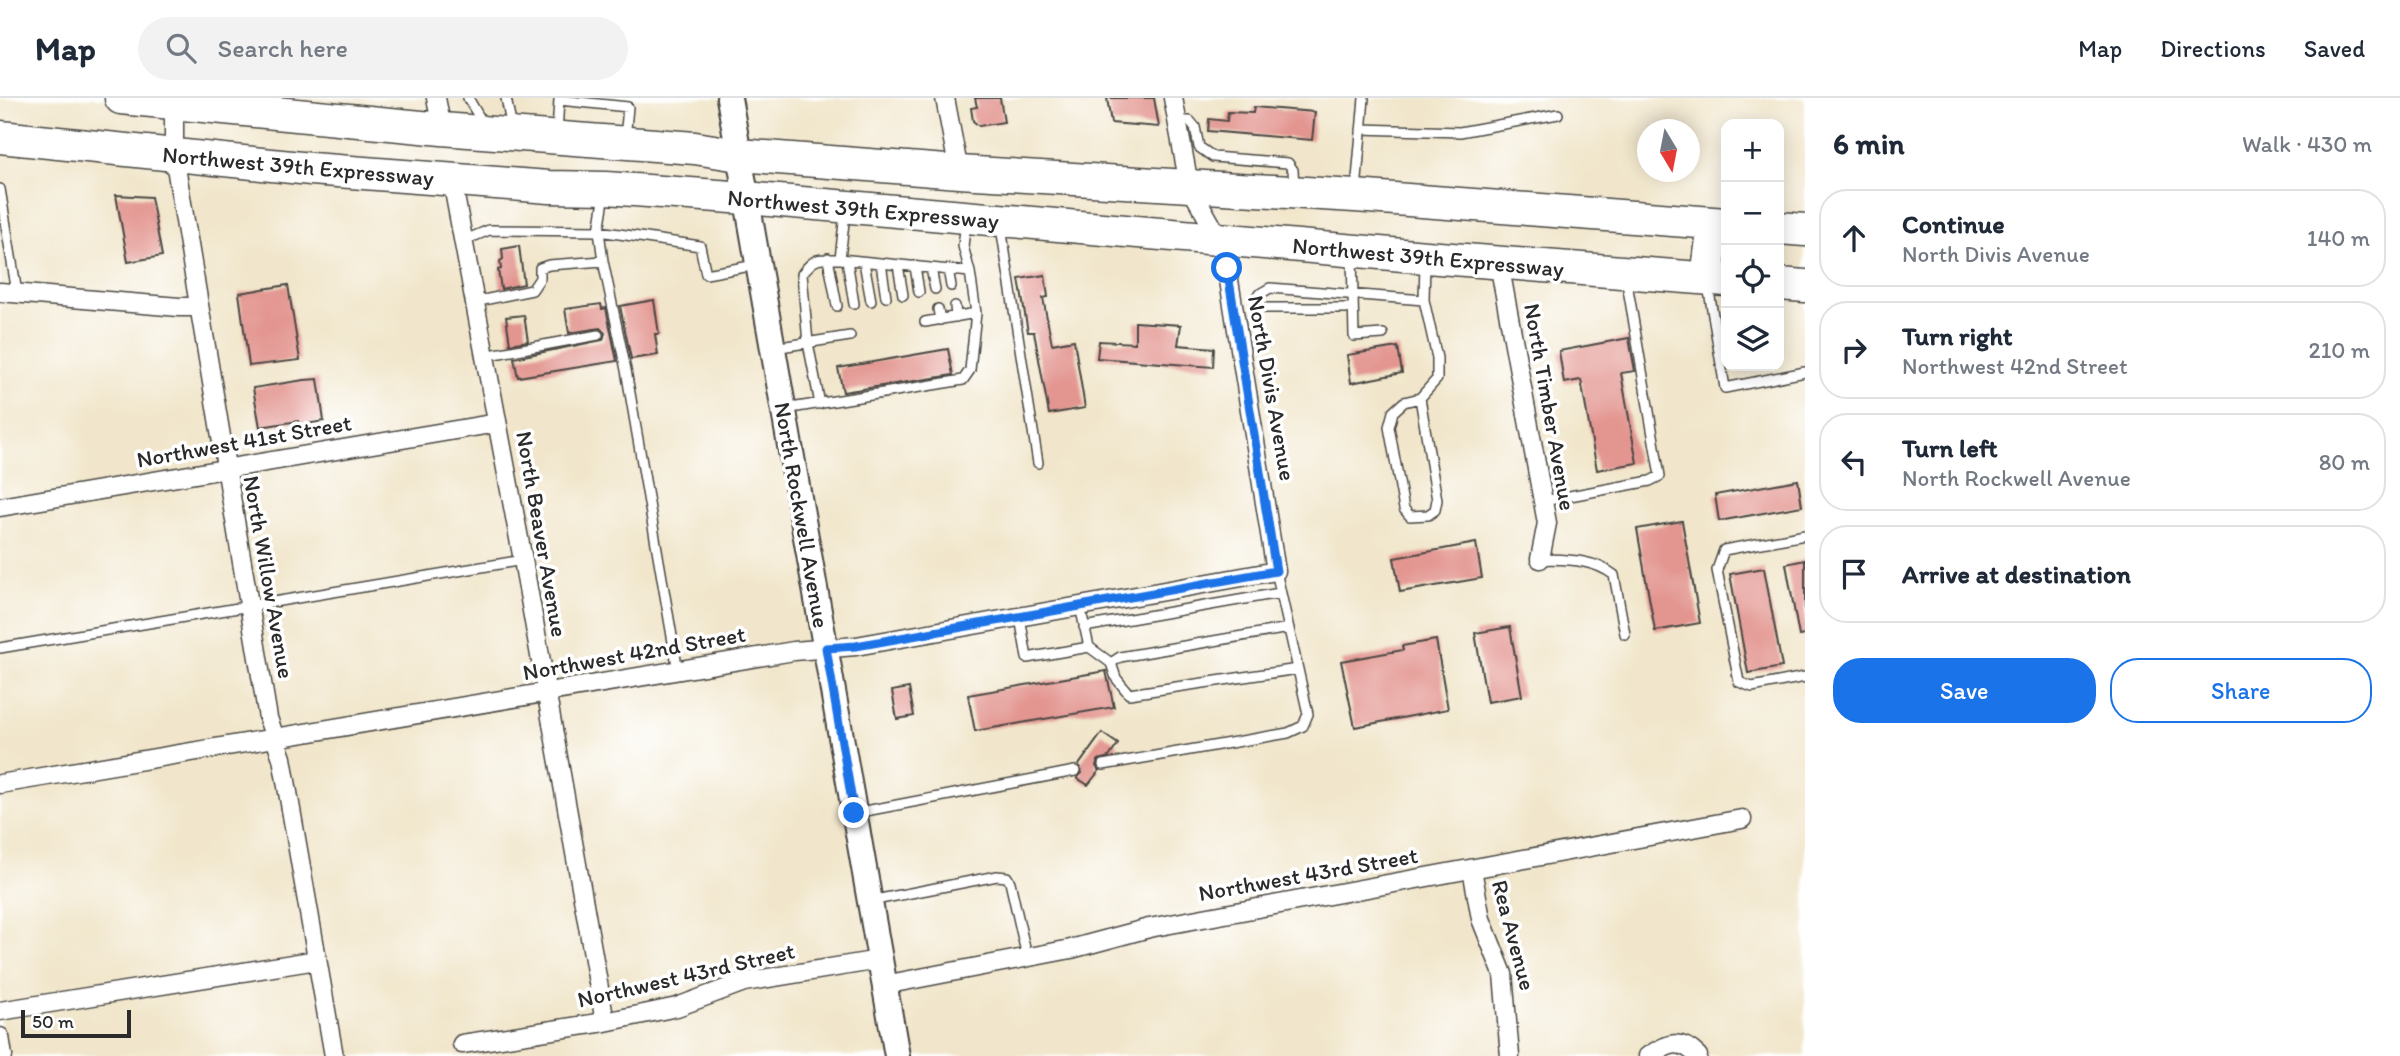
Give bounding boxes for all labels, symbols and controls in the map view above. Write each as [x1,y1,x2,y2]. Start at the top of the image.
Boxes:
search box [138,17,628,80]
text: Map [35,29,96,68]
icon: search [162,29,200,67]
text: Search here [218,32,348,64]
text: Map [2078,34,2122,63]
text: Directions [2160,34,2266,63]
text: Saved [2304,34,2365,63]
north arrow [1637,119,1700,182]
map controls [1721,119,1784,371]
button: + [1721,119,1784,182]
text: 6 min [1833,125,1905,162]
text: Walk · 430 m [2242,130,2372,158]
street label: Northwest 39th Expressway [161,140,435,192]
button: − [1721,182,1784,245]
street label: Northwest 39th Expressway [726,183,1000,235]
text: Continue [1902,208,2005,240]
icon: ahead [1835,219,1873,257]
text: 140 m [2307,224,2370,252]
street label: Northwest 39th Expressway [1291,231,1565,283]
text: North Divis Avenue [1902,240,2090,268]
button: locate [1721,245,1784,308]
route start [1211,252,1242,283]
street label: North Divis Avenue [1242,293,1302,483]
street label: North Timber Avenue [1518,301,1582,513]
button: layers [1721,308,1784,371]
text: Turn right [1902,320,2013,352]
icon: right [1835,331,1873,369]
text: 210 m [2309,336,2370,364]
text: Northwest 42nd Street [1902,352,2128,380]
street label: North Rockwell Avenue [768,400,836,630]
street label: Northwest 41st Street [134,408,354,474]
street label: North Beaver Avenue [510,429,574,639]
text: Turn left [1902,432,1998,464]
icon: left [1835,443,1873,481]
text: 80 m [2319,448,2370,476]
text: North Rockwell Avenue [1902,464,2131,492]
street label: North Willow Avenue [237,473,301,681]
icon: arrive [1835,555,1873,593]
text: Arrive at destination [1902,558,2131,590]
street label: Northwest 42nd Street [521,620,748,686]
button: Save [1833,658,2096,723]
button: Share [2110,658,2372,723]
route end [838,797,869,828]
street label: Northwest 43rd Street [1196,841,1420,907]
street label: Rea Avenue [1486,877,1542,993]
street label: Northwest 43rd Street [575,936,798,1014]
scale bar [21,1007,131,1039]
text: 50 m [32,1010,74,1033]

